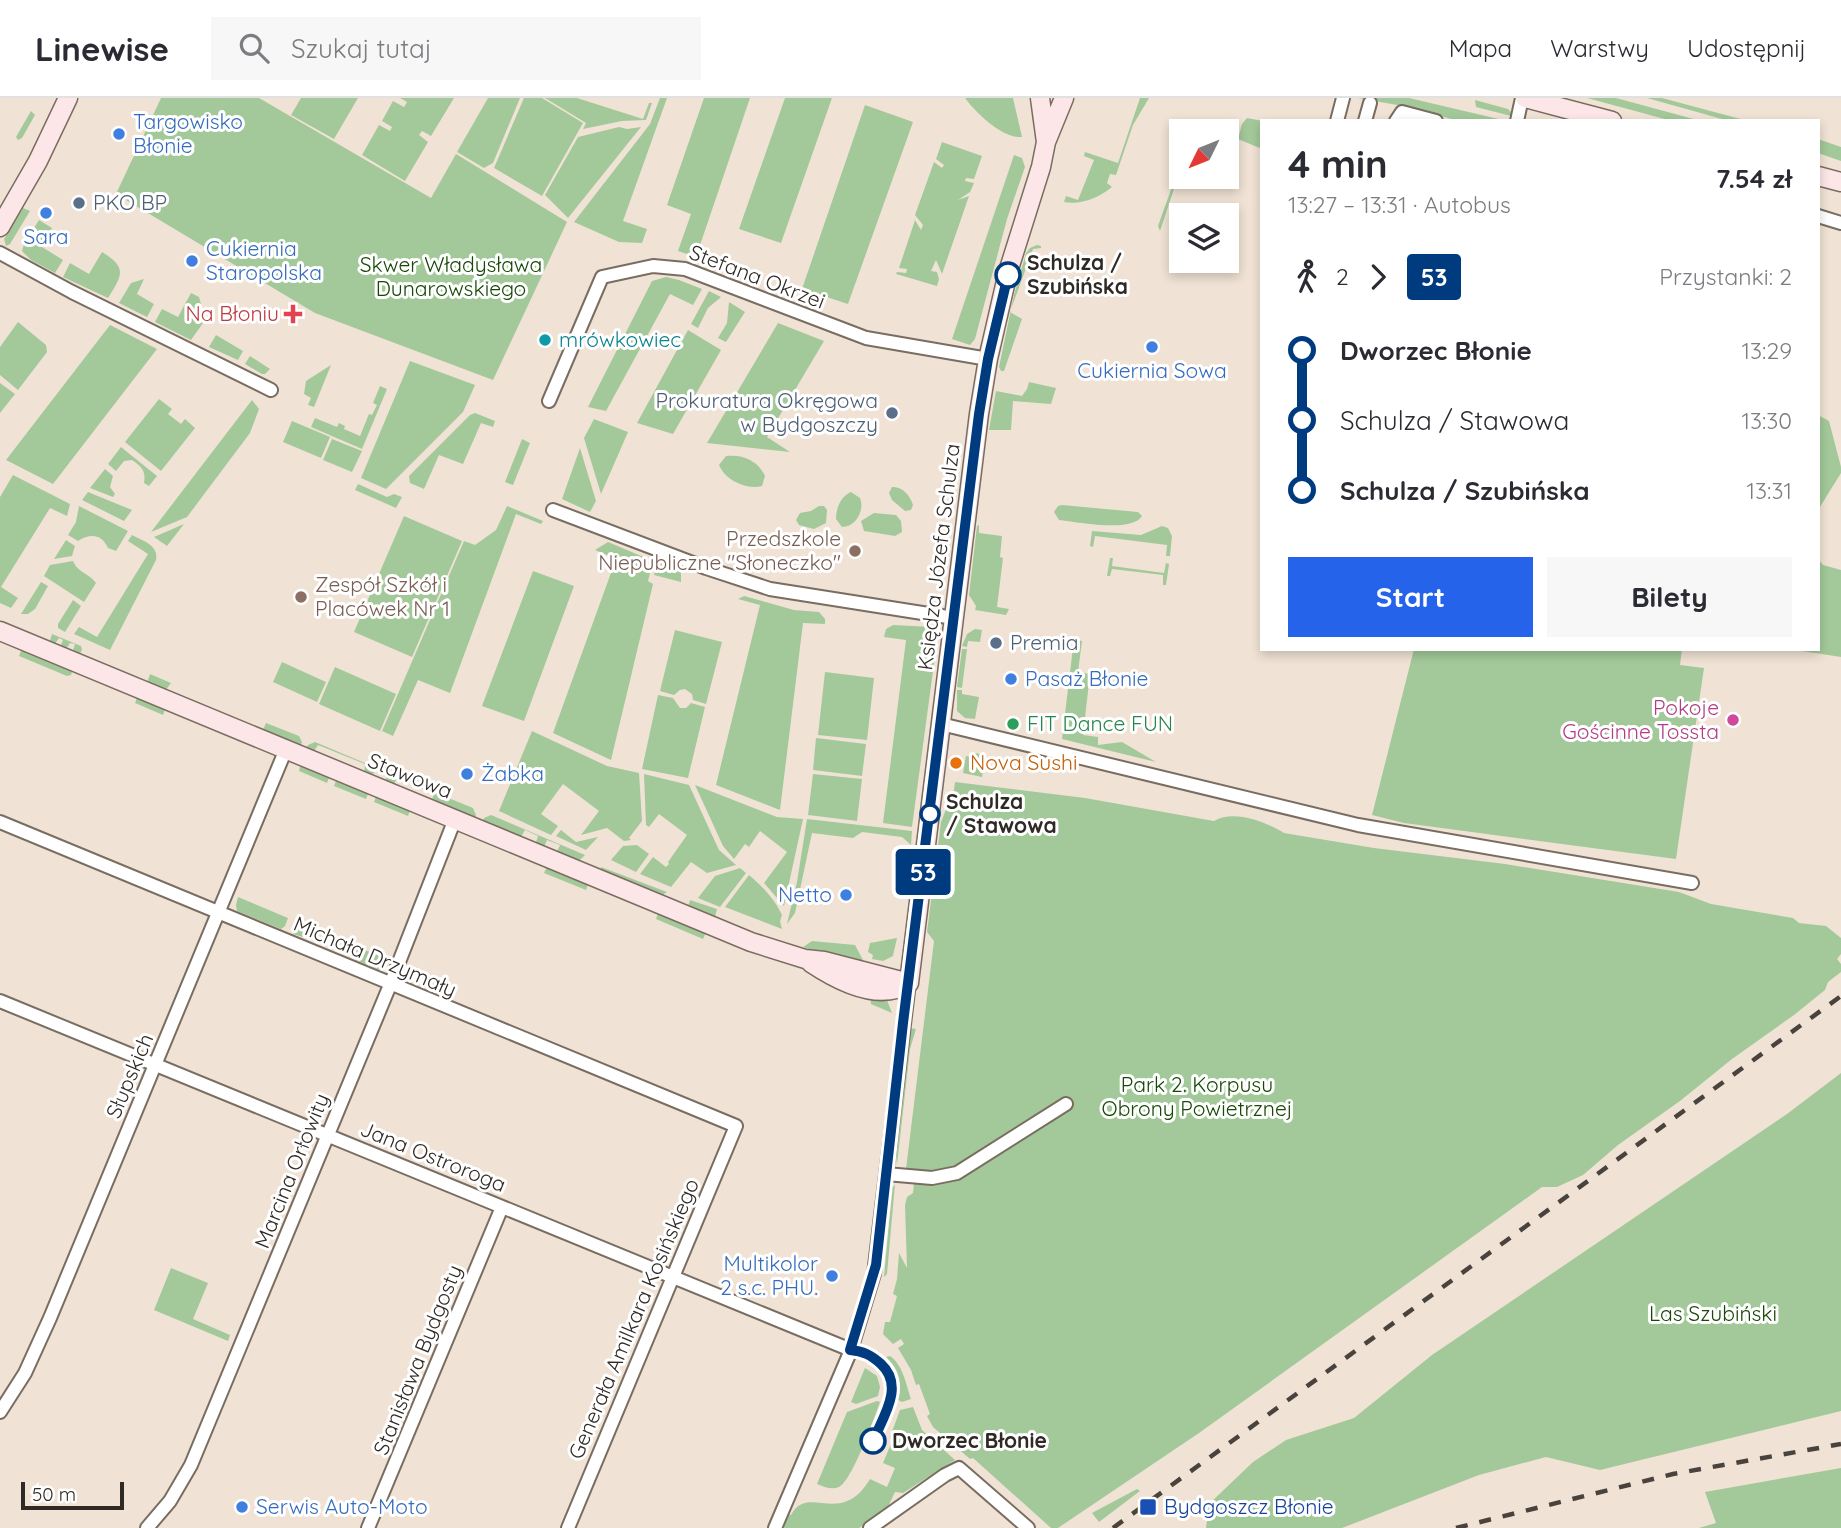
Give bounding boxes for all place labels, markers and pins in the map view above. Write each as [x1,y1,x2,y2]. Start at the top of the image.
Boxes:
place label: Targowisko Błonie [133,108,243,158]
marker: Targowisko Błonie [111,126,127,142]
place label: PKO BP [93,189,167,215]
marker: PKO BP [71,195,87,211]
marker: Sara [38,205,54,221]
place label: Sara [23,223,69,249]
place label: Cukiernia Staropolska [206,235,322,285]
place label: Schulza / Szubińska [1027,249,1128,299]
marker: Cukiernia Staropolska [184,253,200,269]
marker: Schulza / Szubińska [995,262,1021,288]
place label: Na Błoniu [185,300,279,326]
marker: Na Błoniu [285,306,301,322]
place label: mrówkowiec [559,326,681,352]
marker: mrówkowiec [537,332,553,348]
marker: Cukiernia Sowa [1144,339,1160,355]
place label: Cukiernia Sowa [1077,357,1227,383]
place label: Prokuratura Okręgowa w Bydgoszczy [656,387,878,437]
marker: Prokuratura Okręgowa w Bydgoszczy [884,405,900,421]
place label: Przedszkole Niepubliczne "Słoneczko" [598,525,841,575]
marker: Przedszkole Niepubliczne "Słoneczko" [847,543,863,559]
place label: Zespół Szkół i Placówek Nr 1 [315,571,450,621]
marker: Zespół Szkół i Placówek Nr 1 [293,589,309,605]
place label: Premia [1010,629,1078,655]
marker: Premia [988,635,1004,651]
place label: Pasaż Błonie [1025,665,1148,691]
marker: Pasaż Błonie [1003,671,1019,687]
place label: Pokoje Gościnne Tossta [1562,694,1719,744]
place label: FIT Dance FUN [1027,710,1173,736]
marker: Pokoje Gościnne Tossta [1725,712,1741,728]
marker: FIT Dance FUN [1005,716,1021,732]
place label: Nova Sushi [970,749,1077,775]
marker: Nova Sushi [948,755,964,771]
place label: Żabka [481,760,544,786]
marker: Żabka [459,766,475,782]
place label: Schulza / Stawowa [946,788,1057,838]
marker: Schulza / Stawowa [920,804,940,824]
place label: Netto [778,881,832,907]
marker: Netto [838,887,854,903]
place label: Multikolor 2 s.c. PHU. [720,1250,818,1300]
marker: Multikolor 2 s.c. PHU. [824,1268,840,1284]
place label: Dworzec Błonie [892,1427,1047,1453]
marker: Dworzec Błonie [860,1428,886,1454]
place label: Serwis Auto-Moto [256,1493,428,1519]
place label: Bydgoszcz Błonie [1164,1493,1334,1519]
marker: Bydgoszcz Błonie [1138,1497,1158,1517]
marker: Serwis Auto-Moto [234,1499,250,1515]

